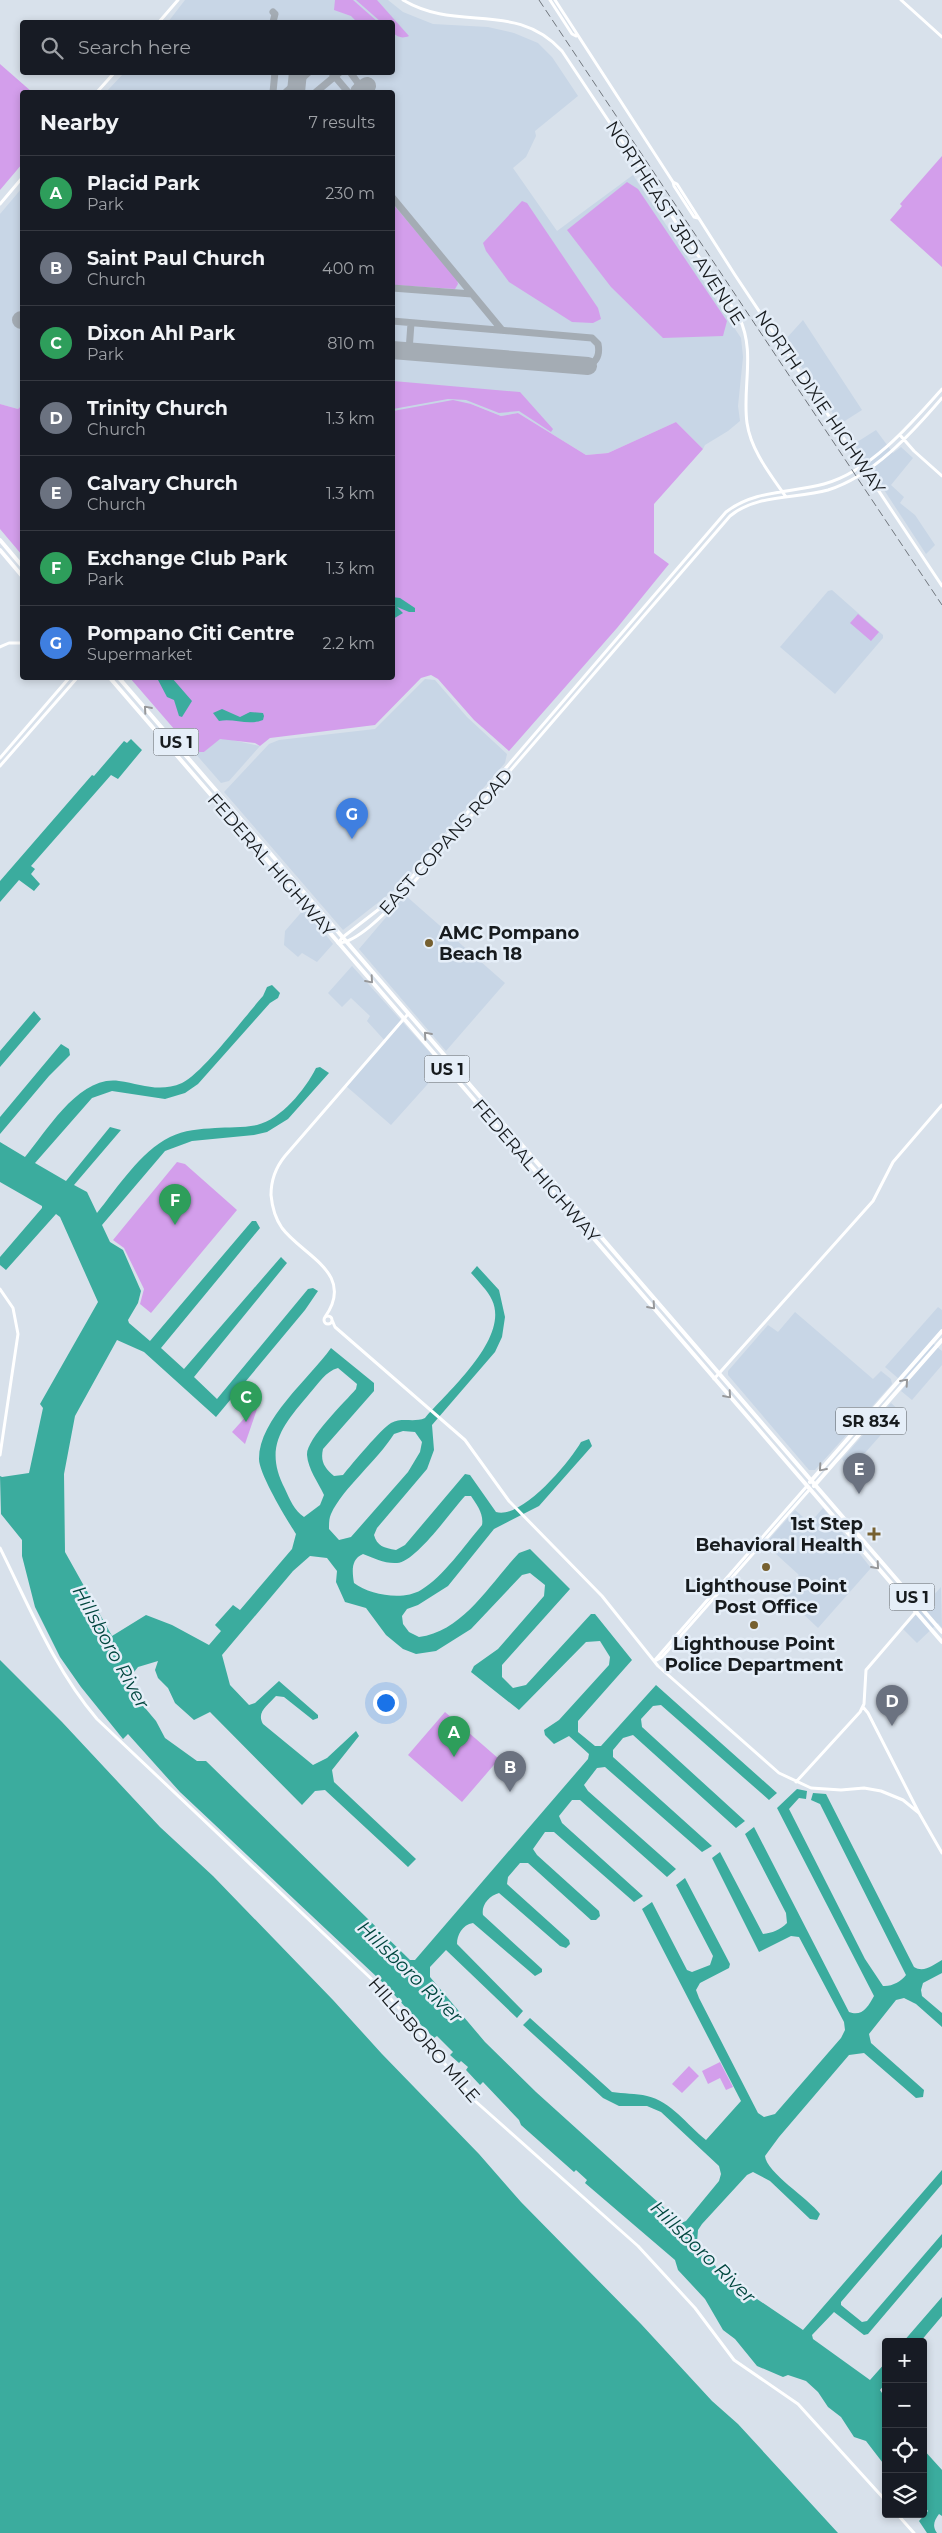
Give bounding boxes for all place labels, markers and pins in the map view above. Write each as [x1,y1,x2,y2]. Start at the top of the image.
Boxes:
pin: G [336,798,368,839]
place label: AMC Pompano Beach 18 [438,922,580,965]
marker: AMC Pompano Beach 18 [423,937,435,949]
pin: F [159,1184,191,1225]
pin: C [230,1381,262,1422]
pin: E [843,1453,875,1494]
place label: 1st Step Behavioral Health [695,1513,863,1556]
marker: 1st Step Behavioral Health [867,1527,881,1541]
marker: Lighthouse Point Post Office [760,1561,772,1573]
place label: Lighthouse Point Post Office [685,1575,847,1618]
marker: Lighthouse Point Police Department [748,1619,760,1631]
place label: Lighthouse Point Police Department [665,1633,843,1676]
pin: D [876,1685,908,1726]
pin: A [438,1716,470,1757]
pin: B [494,1751,526,1792]

